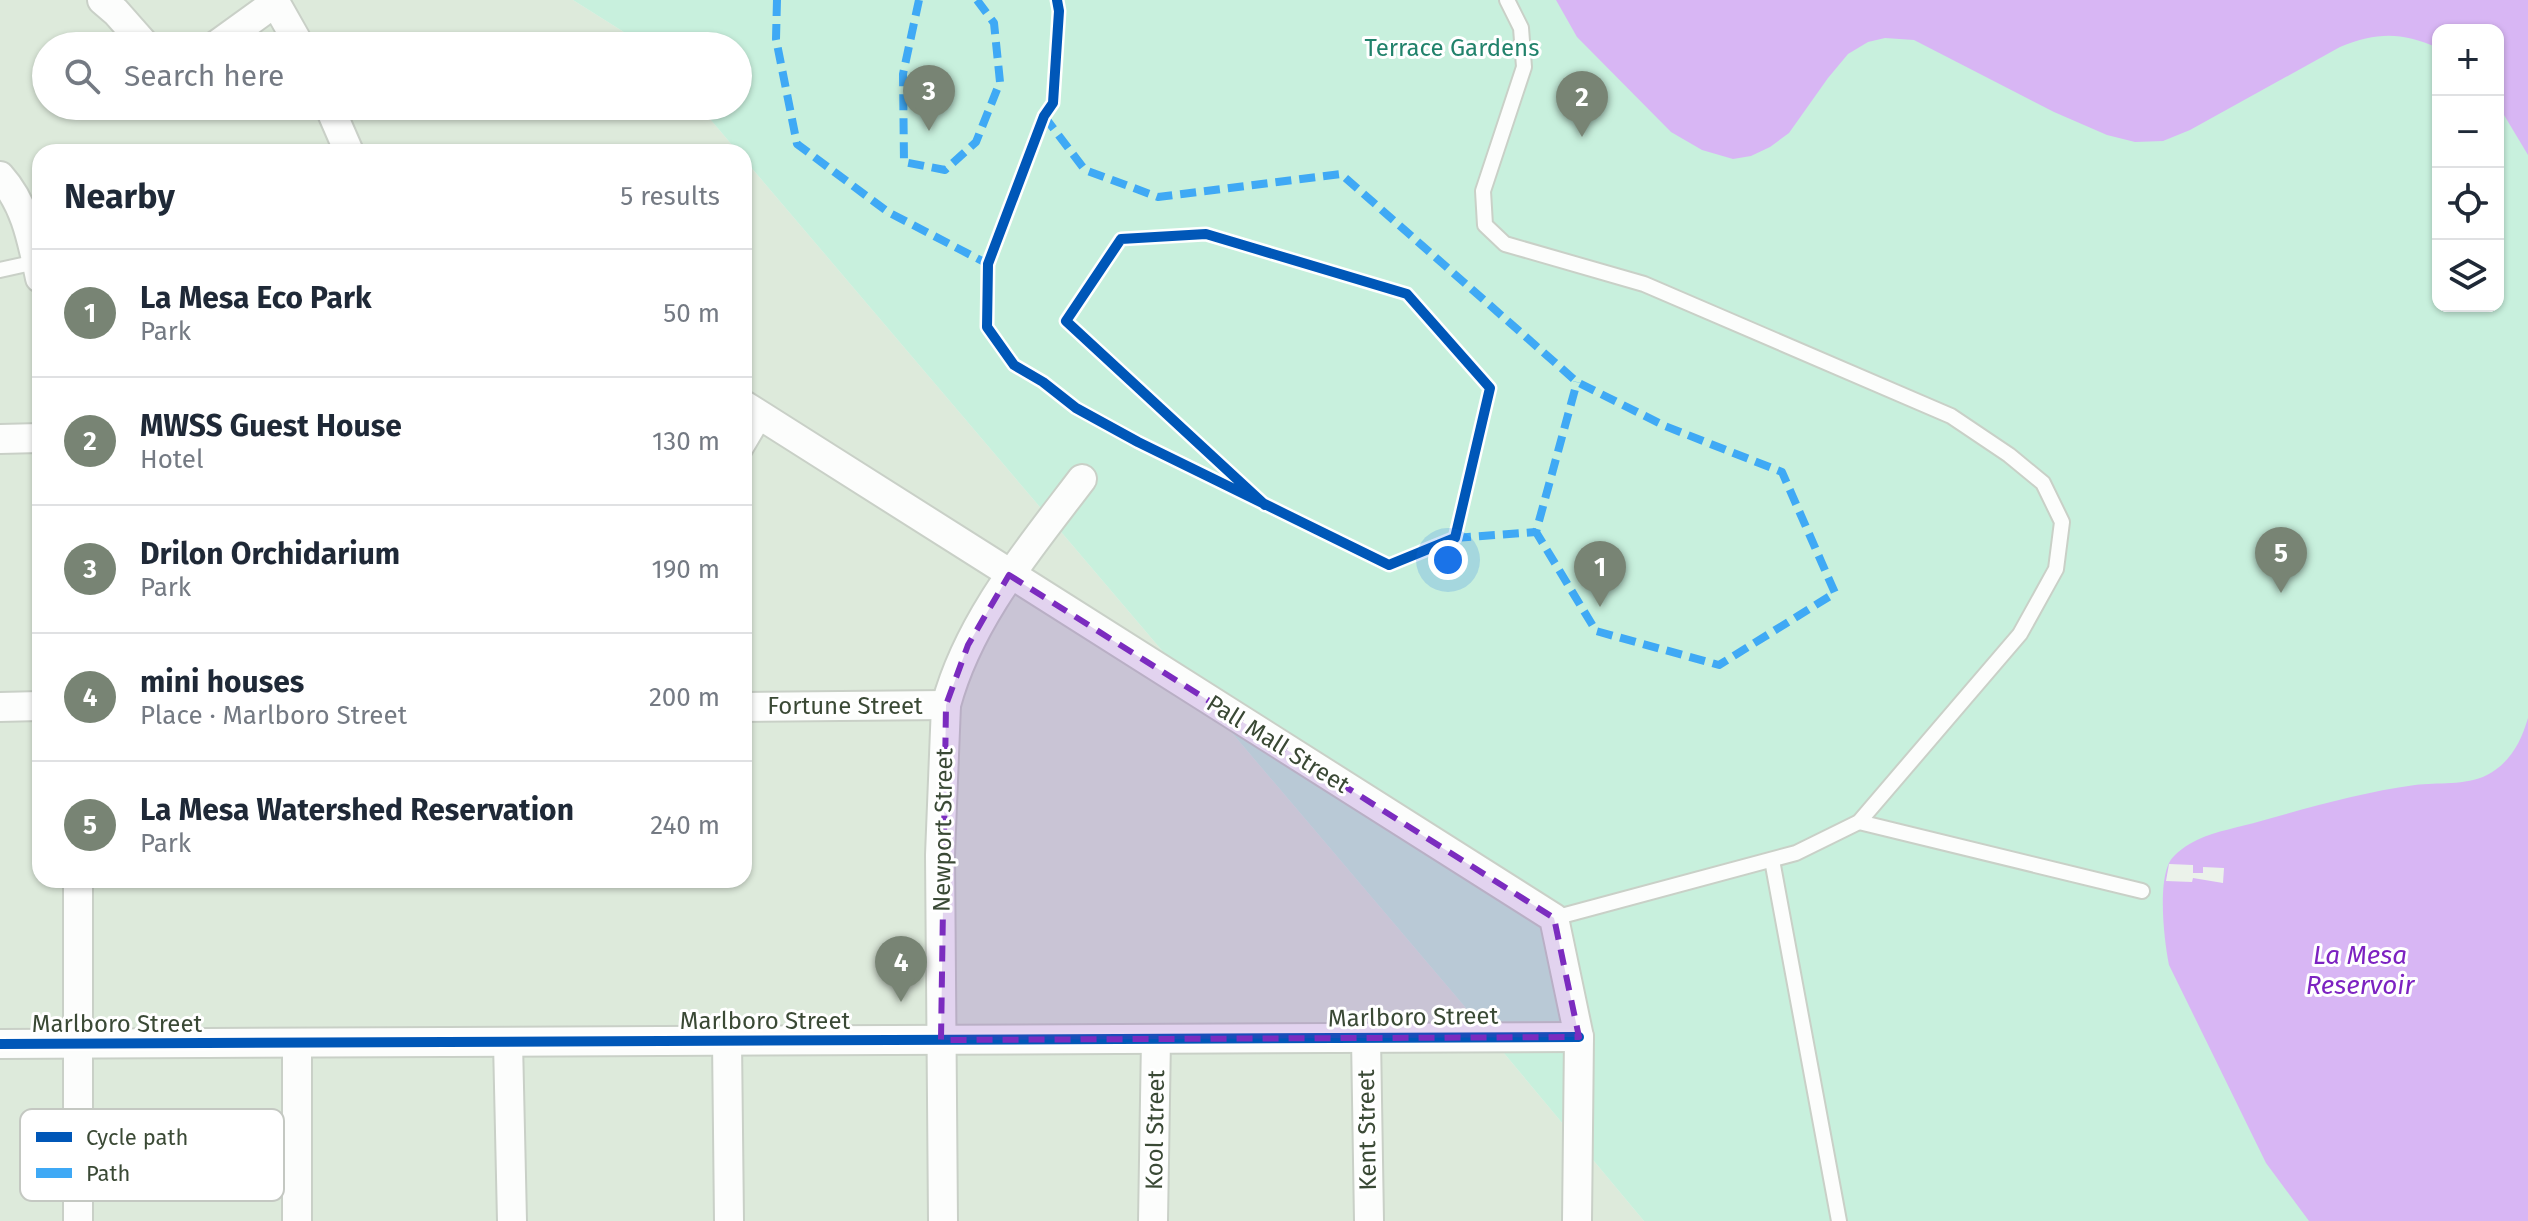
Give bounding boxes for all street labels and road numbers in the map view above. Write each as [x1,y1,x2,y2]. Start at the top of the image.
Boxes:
street label: Pall Mall Street [1202,689,1355,799]
street label: Fortune Street [767,692,923,720]
street label: Newport Street [928,747,958,912]
street label: Marlboro Street [1328,1002,1499,1032]
street label: Marlboro Street [680,1007,850,1035]
street label: Marlboro Street [32,1010,202,1038]
street label: Kool Street [1140,1069,1170,1190]
street label: Kent Street [1352,1069,1382,1191]

